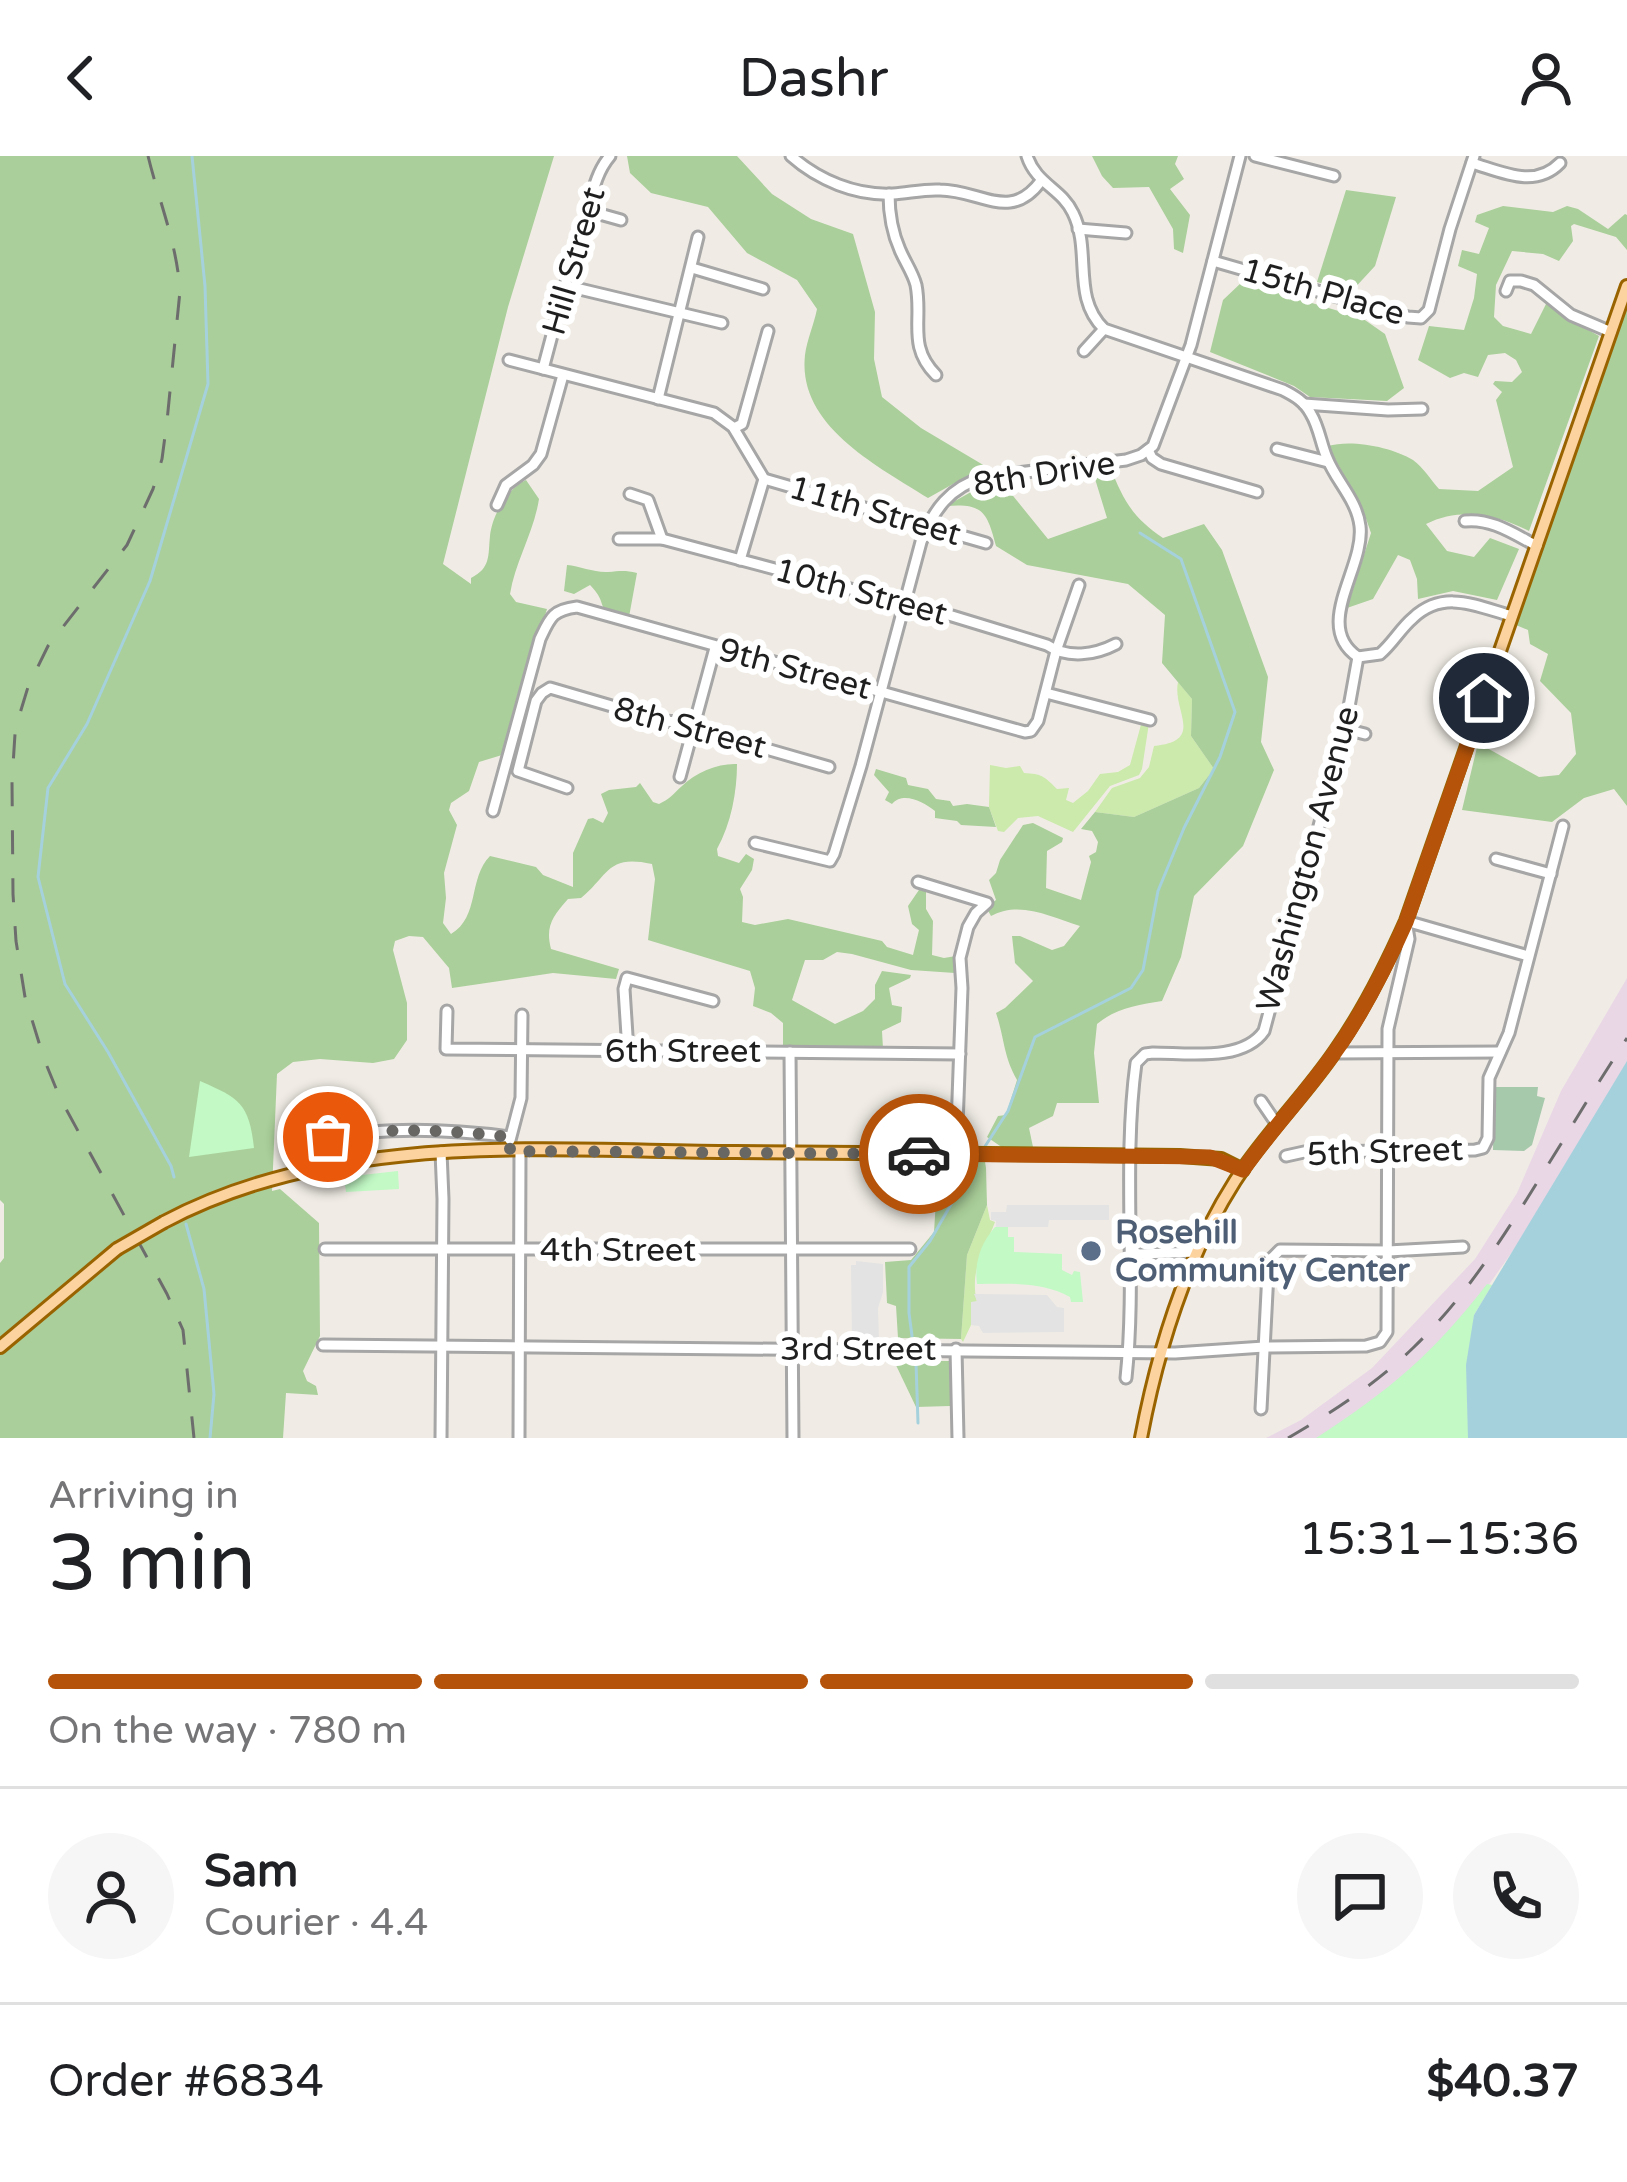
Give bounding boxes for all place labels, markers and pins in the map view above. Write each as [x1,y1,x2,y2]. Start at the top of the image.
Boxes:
pin [1433,647,1535,749]
pin [277,1086,379,1188]
place label: Rosehill Community Center [1115,1213,1410,1290]
marker: Rosehill Community Center [1078,1238,1104,1264]

